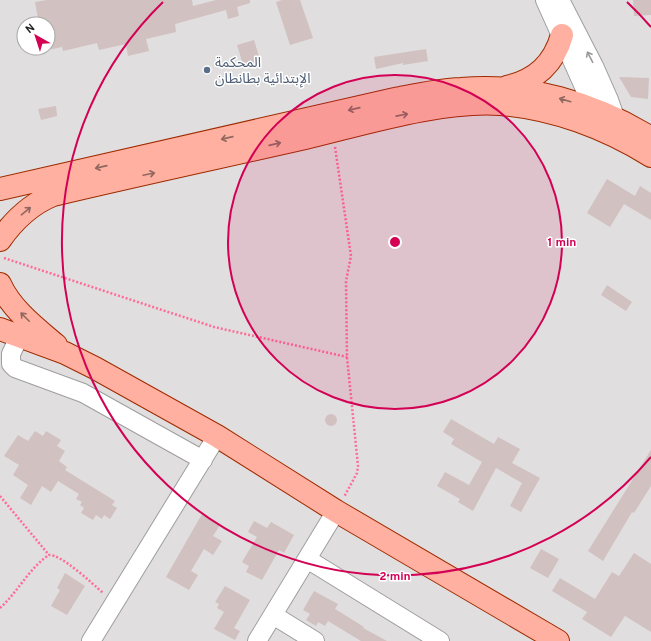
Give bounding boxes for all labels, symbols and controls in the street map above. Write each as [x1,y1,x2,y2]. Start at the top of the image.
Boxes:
north arrow [16,16,56,56]
text: N [23,21,38,37]
one-way arrow [585,52,593,64]
place label: المحكمة الإبتدائية بطانطان [215,55,310,88]
marker: المحكمة الإبتدائية بطانطان [202,65,212,75]
one-way arrow [558,96,571,103]
one-way arrow [348,105,361,113]
one-way arrow [395,111,408,119]
one-way arrow [221,135,234,143]
one-way arrow [269,140,282,148]
one-way arrow [94,164,107,172]
one-way arrow [142,169,155,177]
one-way arrow [20,207,31,216]
centre of rings [388,235,402,249]
text: 1 min [548,235,576,251]
one-way arrow [20,312,30,322]
text: 2 min [379,569,411,585]

